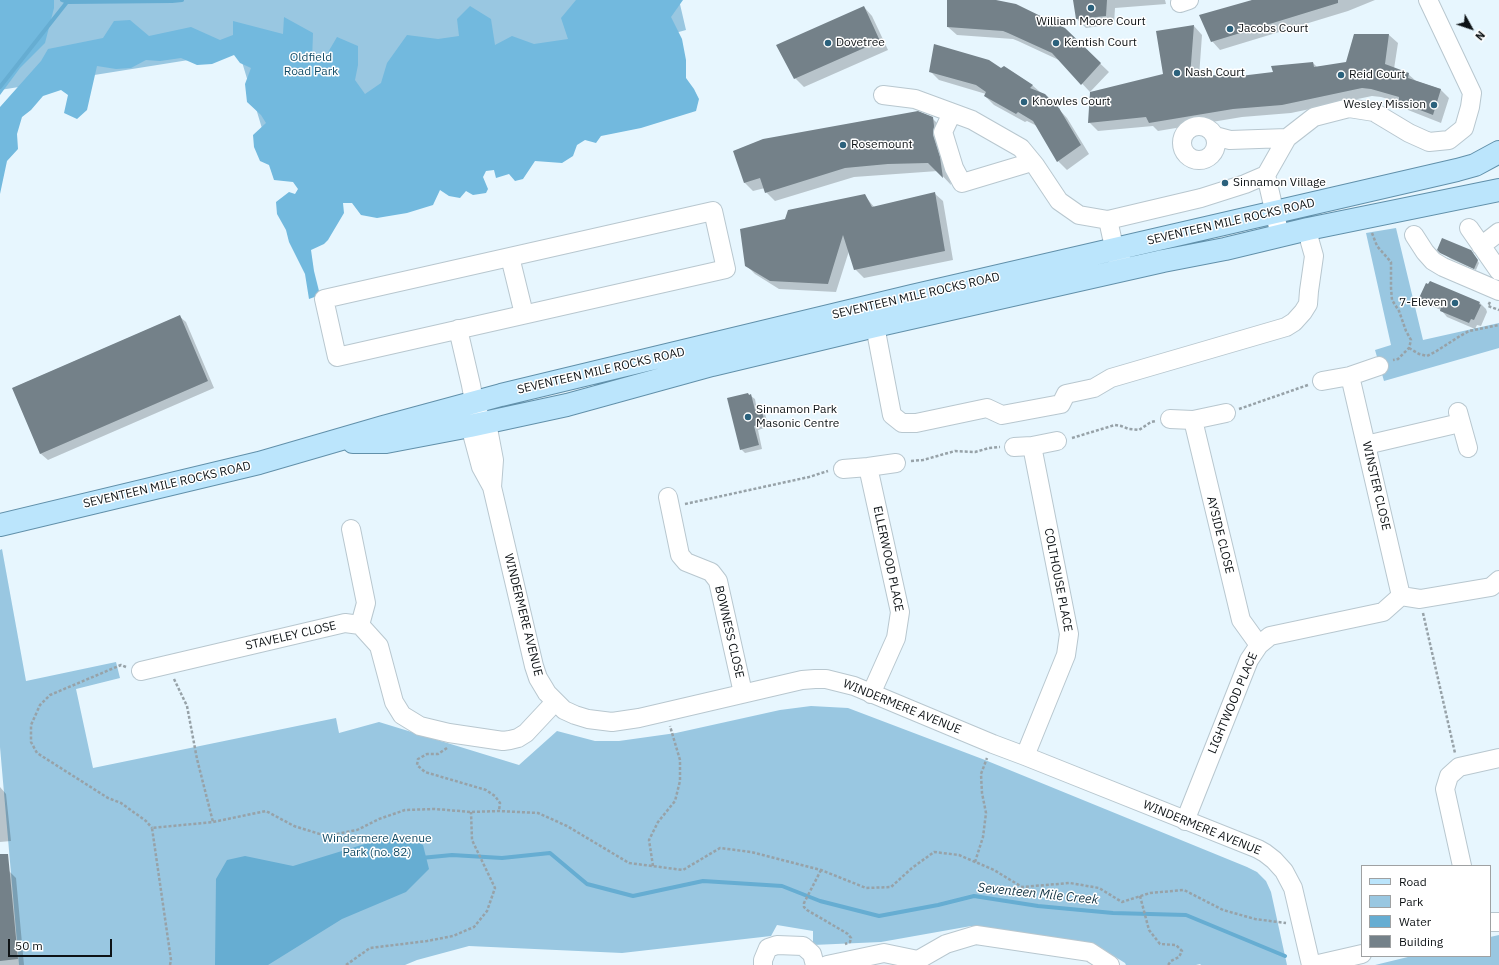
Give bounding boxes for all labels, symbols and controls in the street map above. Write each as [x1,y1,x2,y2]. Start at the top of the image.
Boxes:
marker: William Moore Court [1086,3,1096,13]
north arrow [1451,8,1491,48]
place label: William Moore Court [1036,15,1146,29]
place label: Jacobs Court [1238,22,1308,36]
marker: Jacobs Court [1225,24,1235,34]
text: N [1472,28,1488,43]
place label: Dovetree [836,36,885,50]
place label: Kentish Court [1064,36,1137,50]
marker: Dovetree [823,38,833,48]
marker: Kentish Court [1051,38,1061,48]
park label: Oldfield Road Park [284,51,338,79]
place label: Nash Court [1185,66,1245,80]
marker: Nash Court [1172,68,1182,78]
place label: Reid Court [1349,68,1406,82]
marker: Reid Court [1336,70,1346,80]
place label: Knowles Court [1032,95,1110,109]
marker: Knowles Court [1019,97,1029,107]
place label: Wesley Mission [1344,98,1426,112]
marker: Wesley Mission [1429,100,1439,110]
place label: Rosemount [851,138,913,152]
marker: Rosemount [838,140,848,150]
place label: Sinnamon Village [1233,176,1326,190]
marker: Sinnamon Village [1220,178,1230,188]
street label: SEVENTEEN MILE ROCKS ROAD [1146,196,1316,248]
street label: SEVENTEEN MILE ROCKS ROAD [831,270,1001,322]
place label: 7-Eleven [1399,296,1447,310]
marker: 7-Eleven [1450,298,1460,308]
street label: SEVENTEEN MILE ROCKS ROAD [516,345,686,397]
place label: Sinnamon Park Masonic Centre [756,403,839,431]
marker: Sinnamon Park Masonic Centre [743,412,753,422]
street label: WINSTER CLOSE [1359,440,1393,532]
street label: SEVENTEEN MILE ROCKS ROAD [82,459,252,511]
street label: AYSIDE CLOSE [1203,495,1237,575]
street label: ELLERWOOD PLACE [870,505,906,613]
street label: COLTHOUSE PLACE [1041,527,1075,633]
street label: WINDERMERE AVENUE [501,552,545,678]
street label: BOWNESS CLOSE [711,584,747,680]
street label: STAVELEY CLOSE [244,619,338,653]
street label: LIGHTWOOD PLACE [1205,650,1261,756]
street label: WINDERMERE AVENUE [841,677,963,737]
street label: WINDERMERE AVENUE [1141,798,1263,858]
park label: Windermere Avenue Park (no. 82) [322,832,432,860]
legend [1361,865,1491,957]
text: Road [1399,874,1427,889]
water label: Seventeen Mile Creek [977,880,1099,908]
text: Park [1399,894,1423,909]
text: Water [1399,914,1431,929]
scale bar [10,931,114,957]
text: Building [1399,934,1443,949]
text: 50 m [15,938,43,953]

